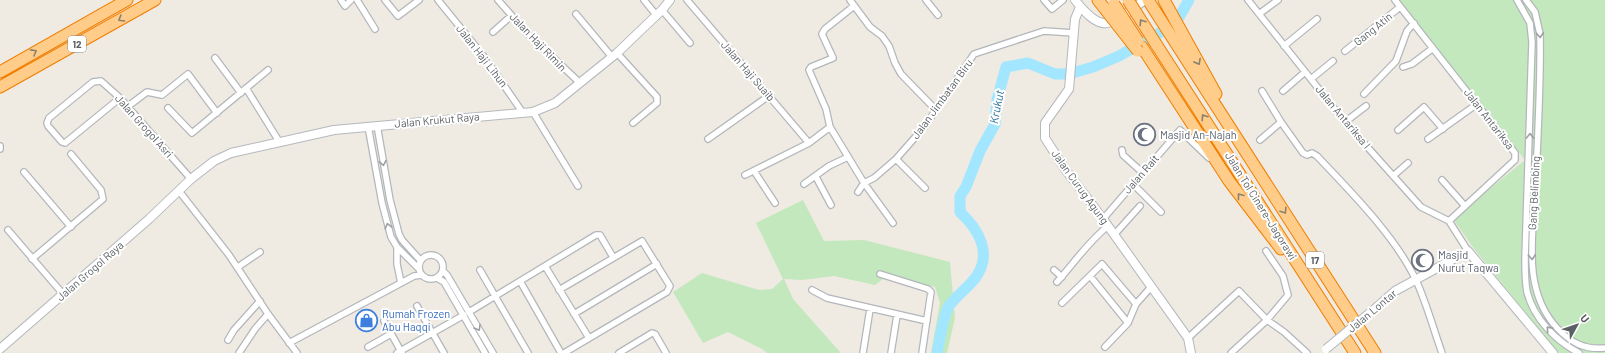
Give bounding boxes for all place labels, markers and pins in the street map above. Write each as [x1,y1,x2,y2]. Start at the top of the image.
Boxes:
mosque icon: Masjid An-Najah [1131,122,1157,148]
place label: Masjid An-Najah [1160,128,1237,141]
mosque icon: Masjid Nurut Taqwa [1409,248,1435,274]
place label: Masjid Nurut Taqwa [1438,248,1499,274]
shop icon: Rumah Frozen Abu Haqqi [354,307,380,333]
place label: Rumah Frozen Abu Haqqi [382,307,450,333]

